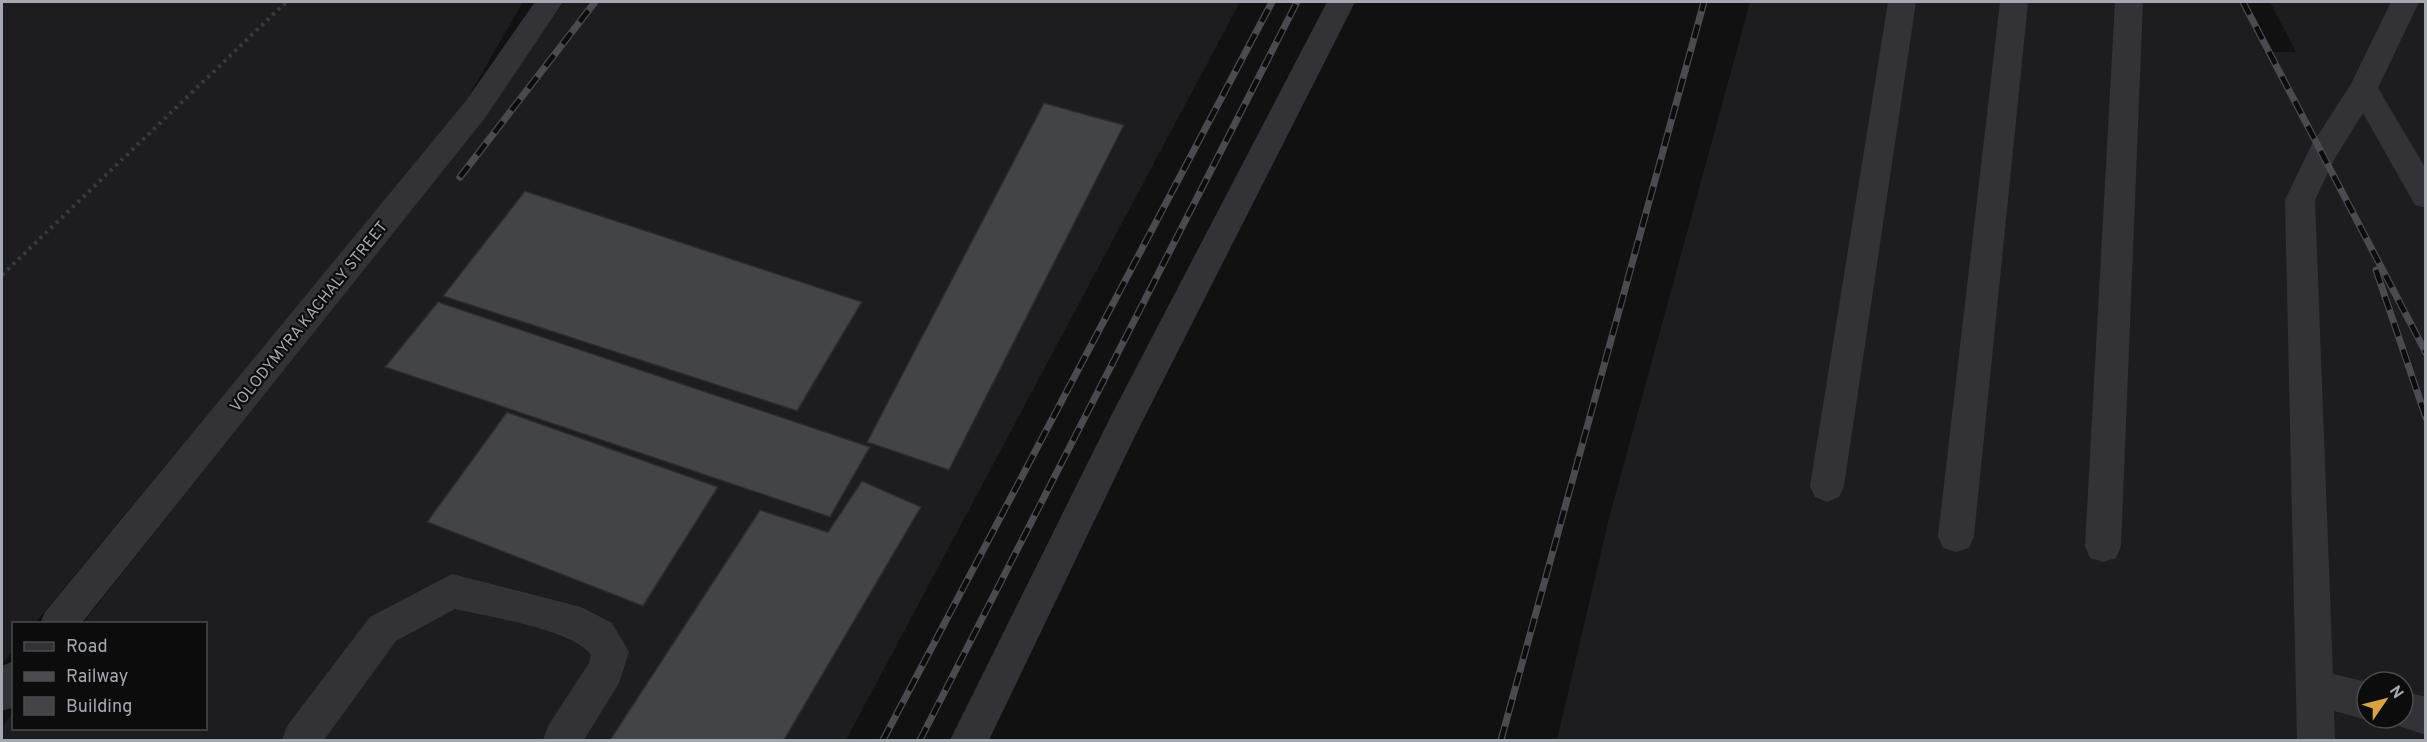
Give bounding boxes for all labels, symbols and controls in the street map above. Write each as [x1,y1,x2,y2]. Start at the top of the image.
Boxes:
street label: VOLODYMYRA KACHALY STREET [226,218,393,417]
legend [12,622,207,730]
text: Road [66,636,108,659]
text: Railway [66,666,128,689]
north arrow [2355,670,2415,730]
text: N [2384,682,2407,703]
text: Building [66,696,132,719]

